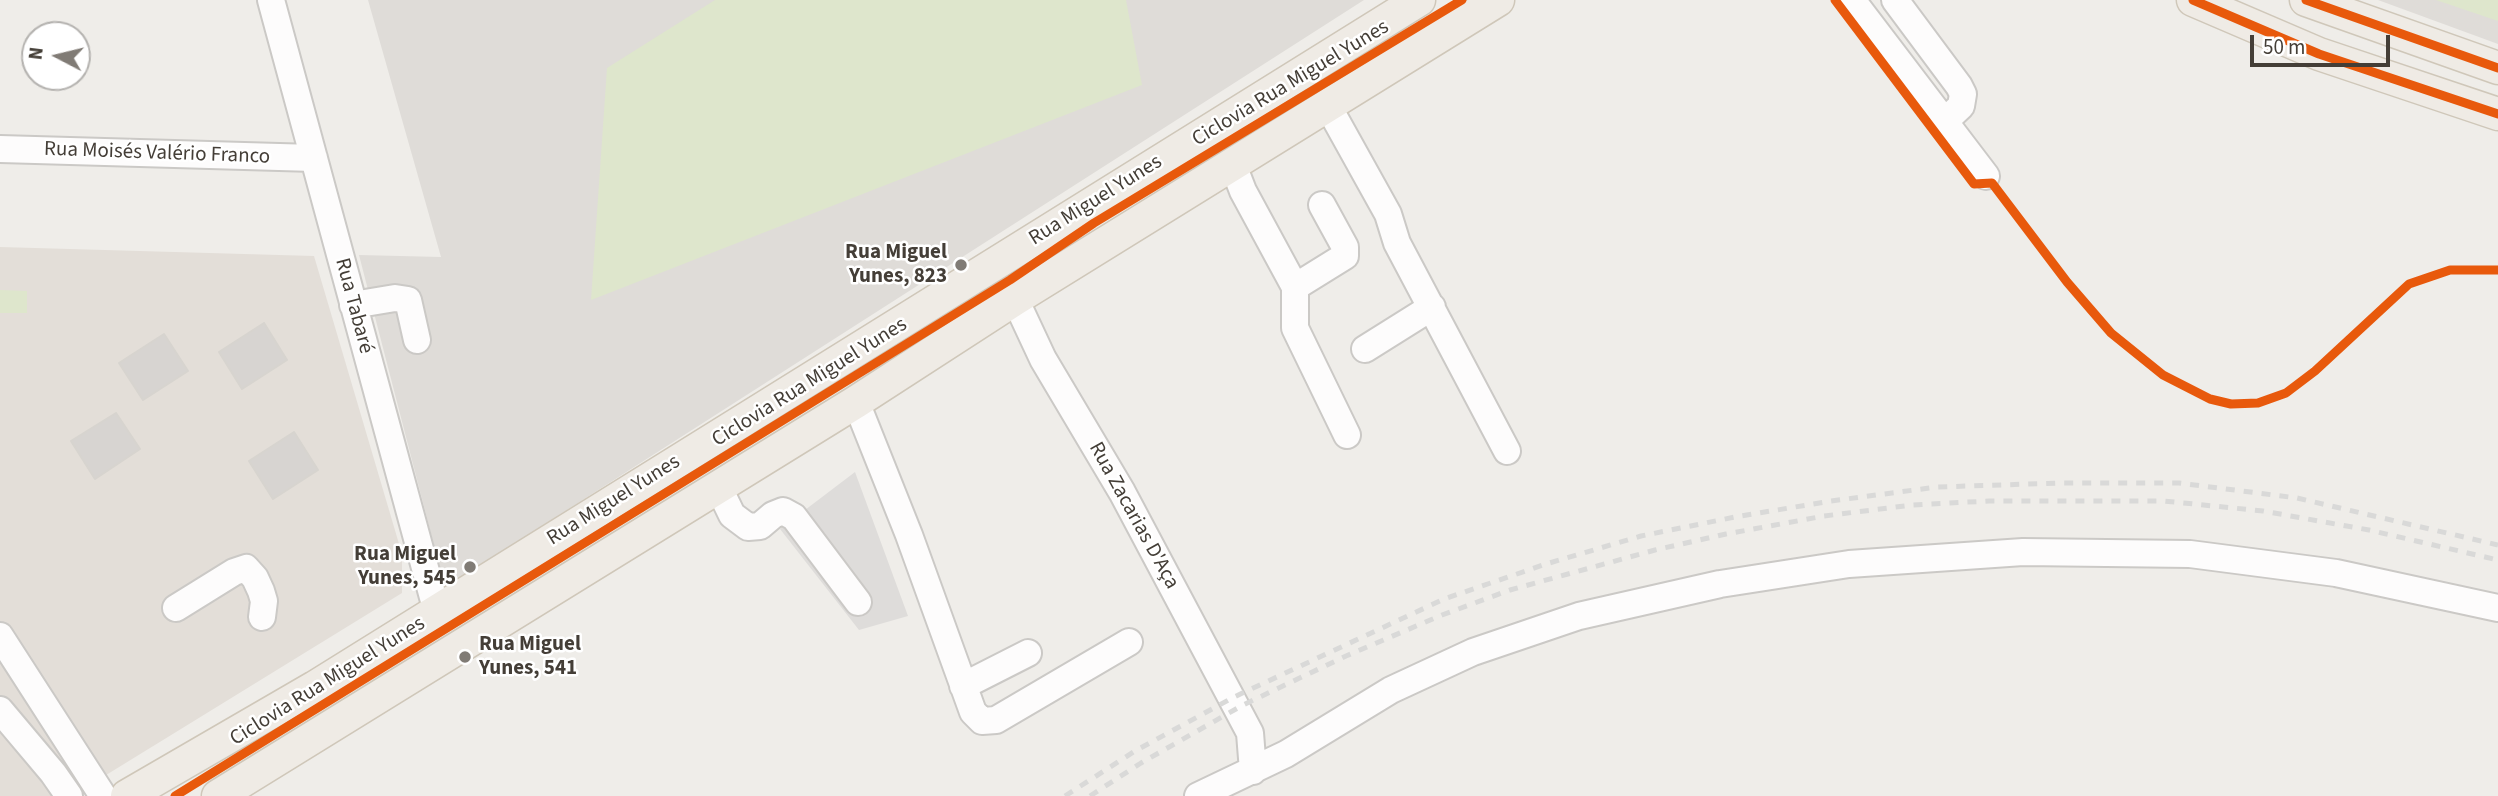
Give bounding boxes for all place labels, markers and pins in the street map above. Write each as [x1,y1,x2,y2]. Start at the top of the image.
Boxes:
place label: Rua Miguel Yunes, 823 [845,240,947,290]
marker: Rua Miguel Yunes, 823 [953,257,969,273]
place label: Rua Miguel Yunes, 545 [354,542,456,592]
marker: Rua Miguel Yunes, 545 [462,559,478,575]
place label: Rua Miguel Yunes, 541 [479,632,581,682]
marker: Rua Miguel Yunes, 541 [457,649,473,665]

